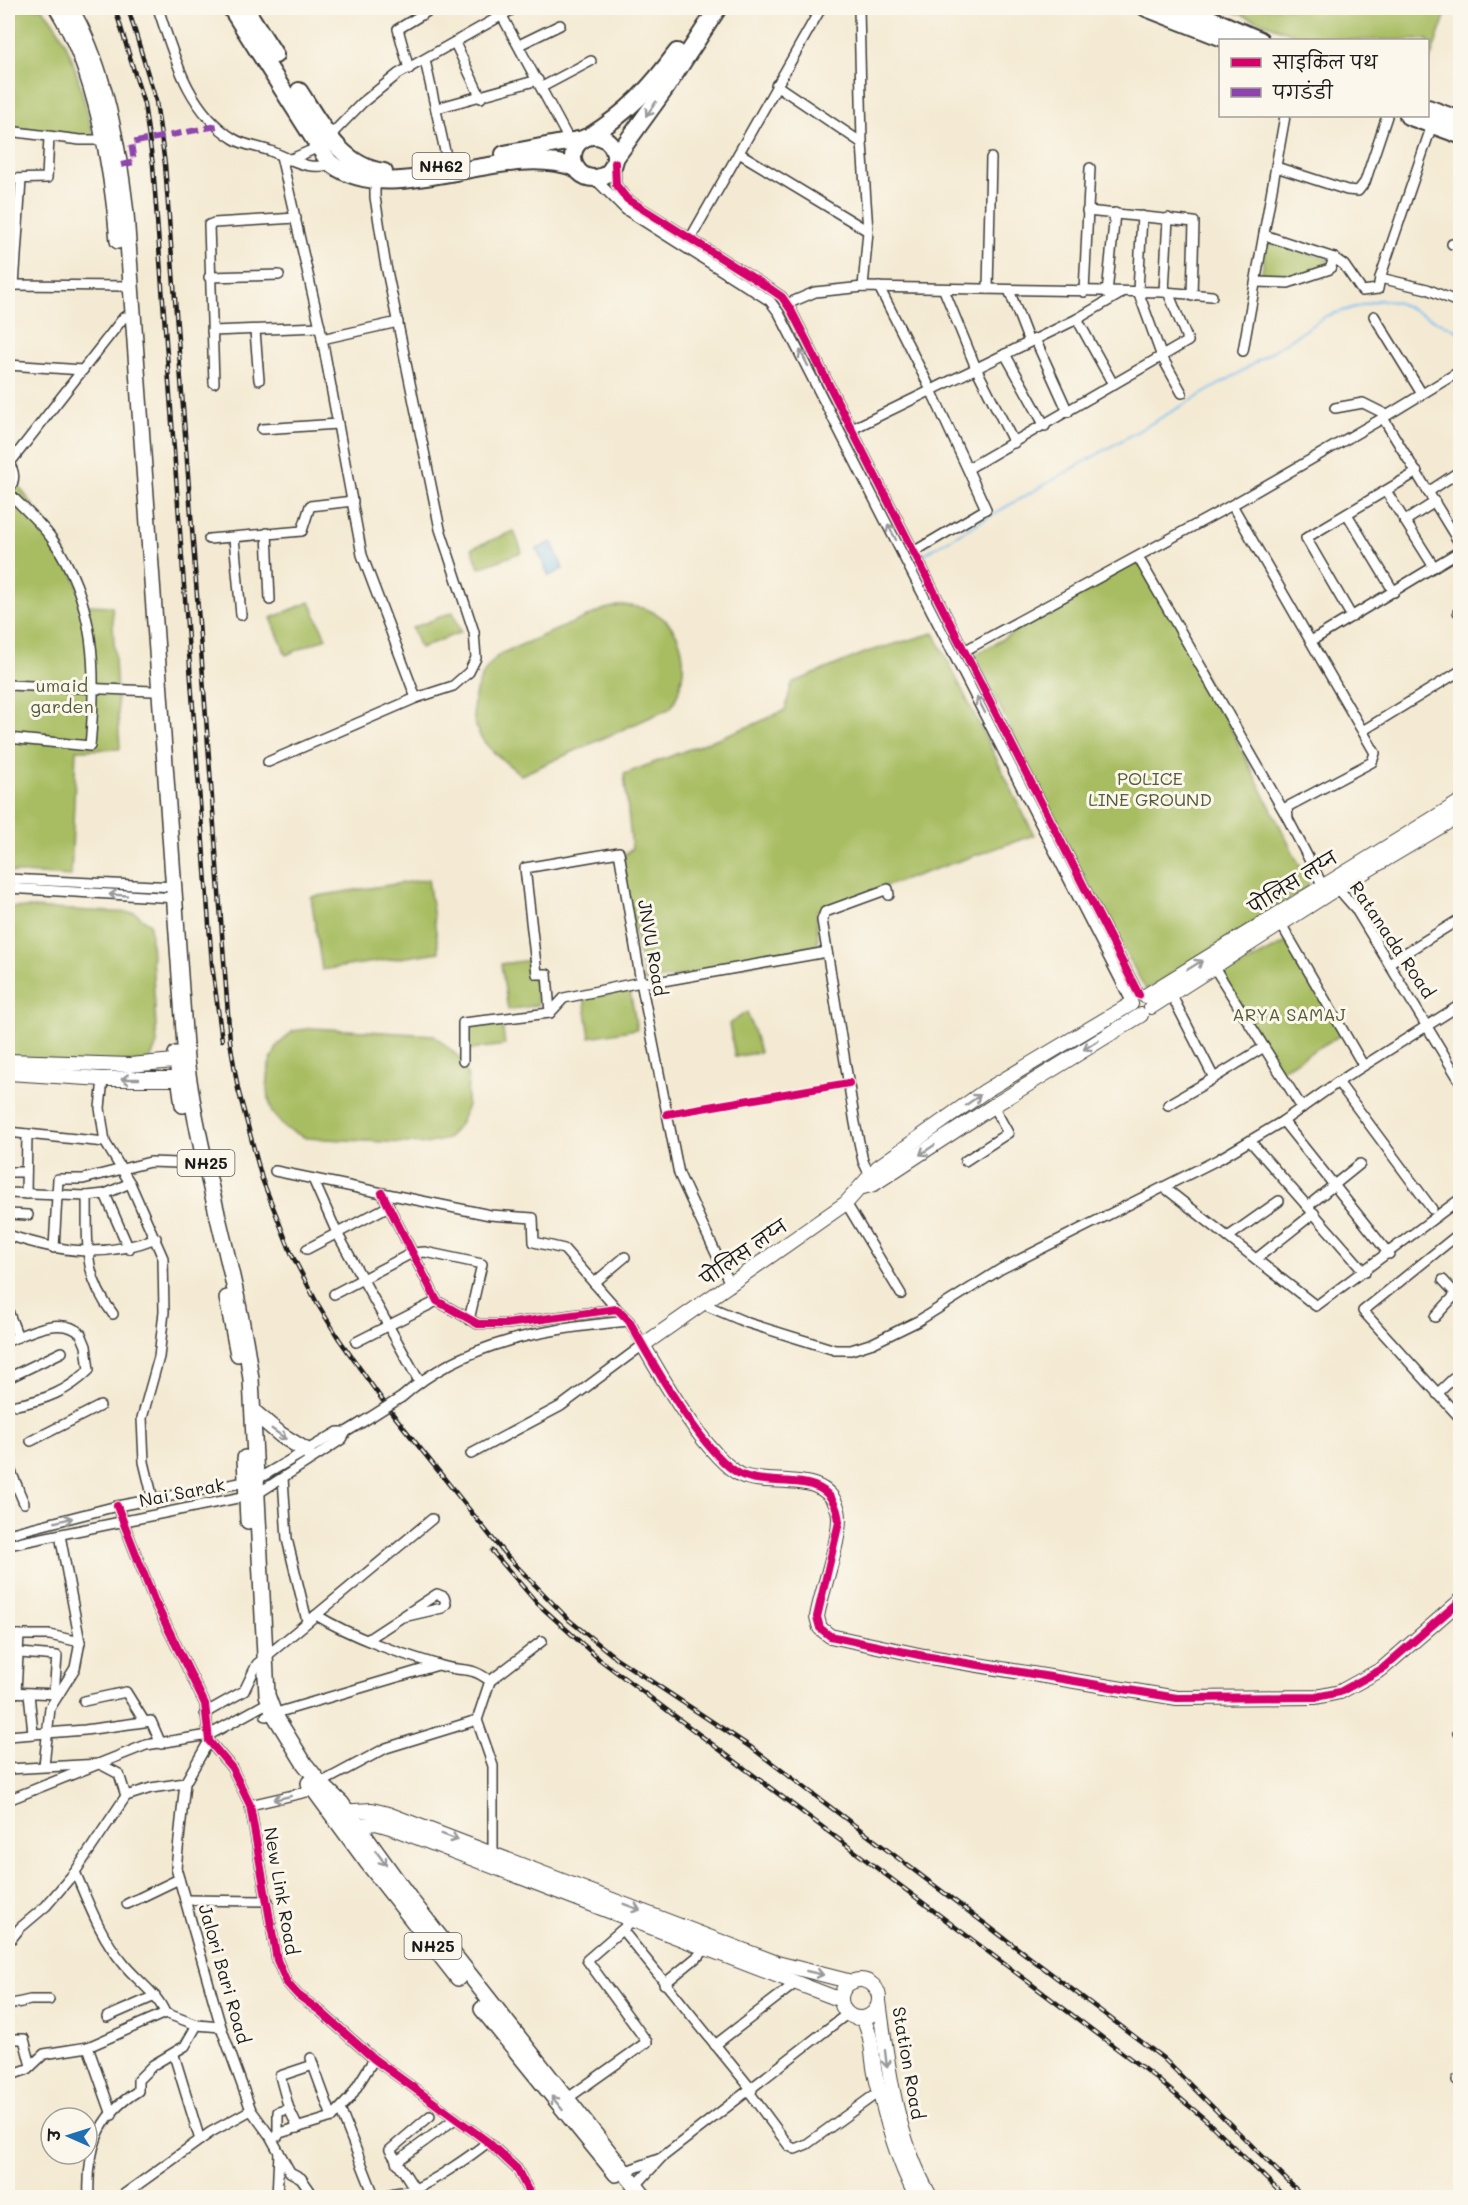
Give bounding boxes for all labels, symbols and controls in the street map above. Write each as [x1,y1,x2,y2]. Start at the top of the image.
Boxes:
legend [1219,39,1429,117]
text: साइकिल पथ [1272,49,1379,74]
text: पगडंडी [1272,79,1333,104]
one-way arrow [645,100,657,117]
road number: NH62 [412,153,470,179]
one-way arrow [797,349,809,367]
one-way arrow [886,523,898,541]
park label: umaid garden [30,673,94,718]
one-way arrow [975,697,986,715]
park label: POLICE LINE GROUND [1088,766,1212,811]
street label: पोलिस लय्न [1242,844,1342,919]
street label: Ratanada Road [1345,876,1441,1003]
one-way arrow [109,889,129,900]
street label: JNVU Road [633,898,673,998]
one-way arrow [1186,959,1203,971]
park label: ARYA SAMAJ [1232,1002,1346,1026]
one-way arrow [1083,1040,1100,1052]
one-way arrow [121,1073,141,1085]
one-way arrow [965,1094,981,1106]
one-way arrow [919,1144,935,1156]
road number: NH25 [178,1150,234,1176]
street label: पोलिस लय्न [694,1212,792,1291]
one-way arrow [271,1427,287,1440]
street label: Nai Sarak [137,1472,227,1512]
one-way arrow [54,1513,73,1525]
one-way arrow [273,1793,293,1804]
street label: New Link Road [259,1825,305,1957]
one-way arrow [440,1832,459,1843]
one-way arrow [375,1850,387,1866]
street label: Jalori Bari Road [194,1901,256,2046]
one-way arrow [622,1902,641,1913]
road number: NH25 [404,1933,462,1959]
one-way arrow [805,1968,824,1980]
street label: Station Road [887,2005,931,2121]
one-way arrow [881,2048,892,2068]
one-way arrow [550,2095,563,2111]
north arrow [39,2106,99,2166]
text: उ [43,2128,64,2143]

